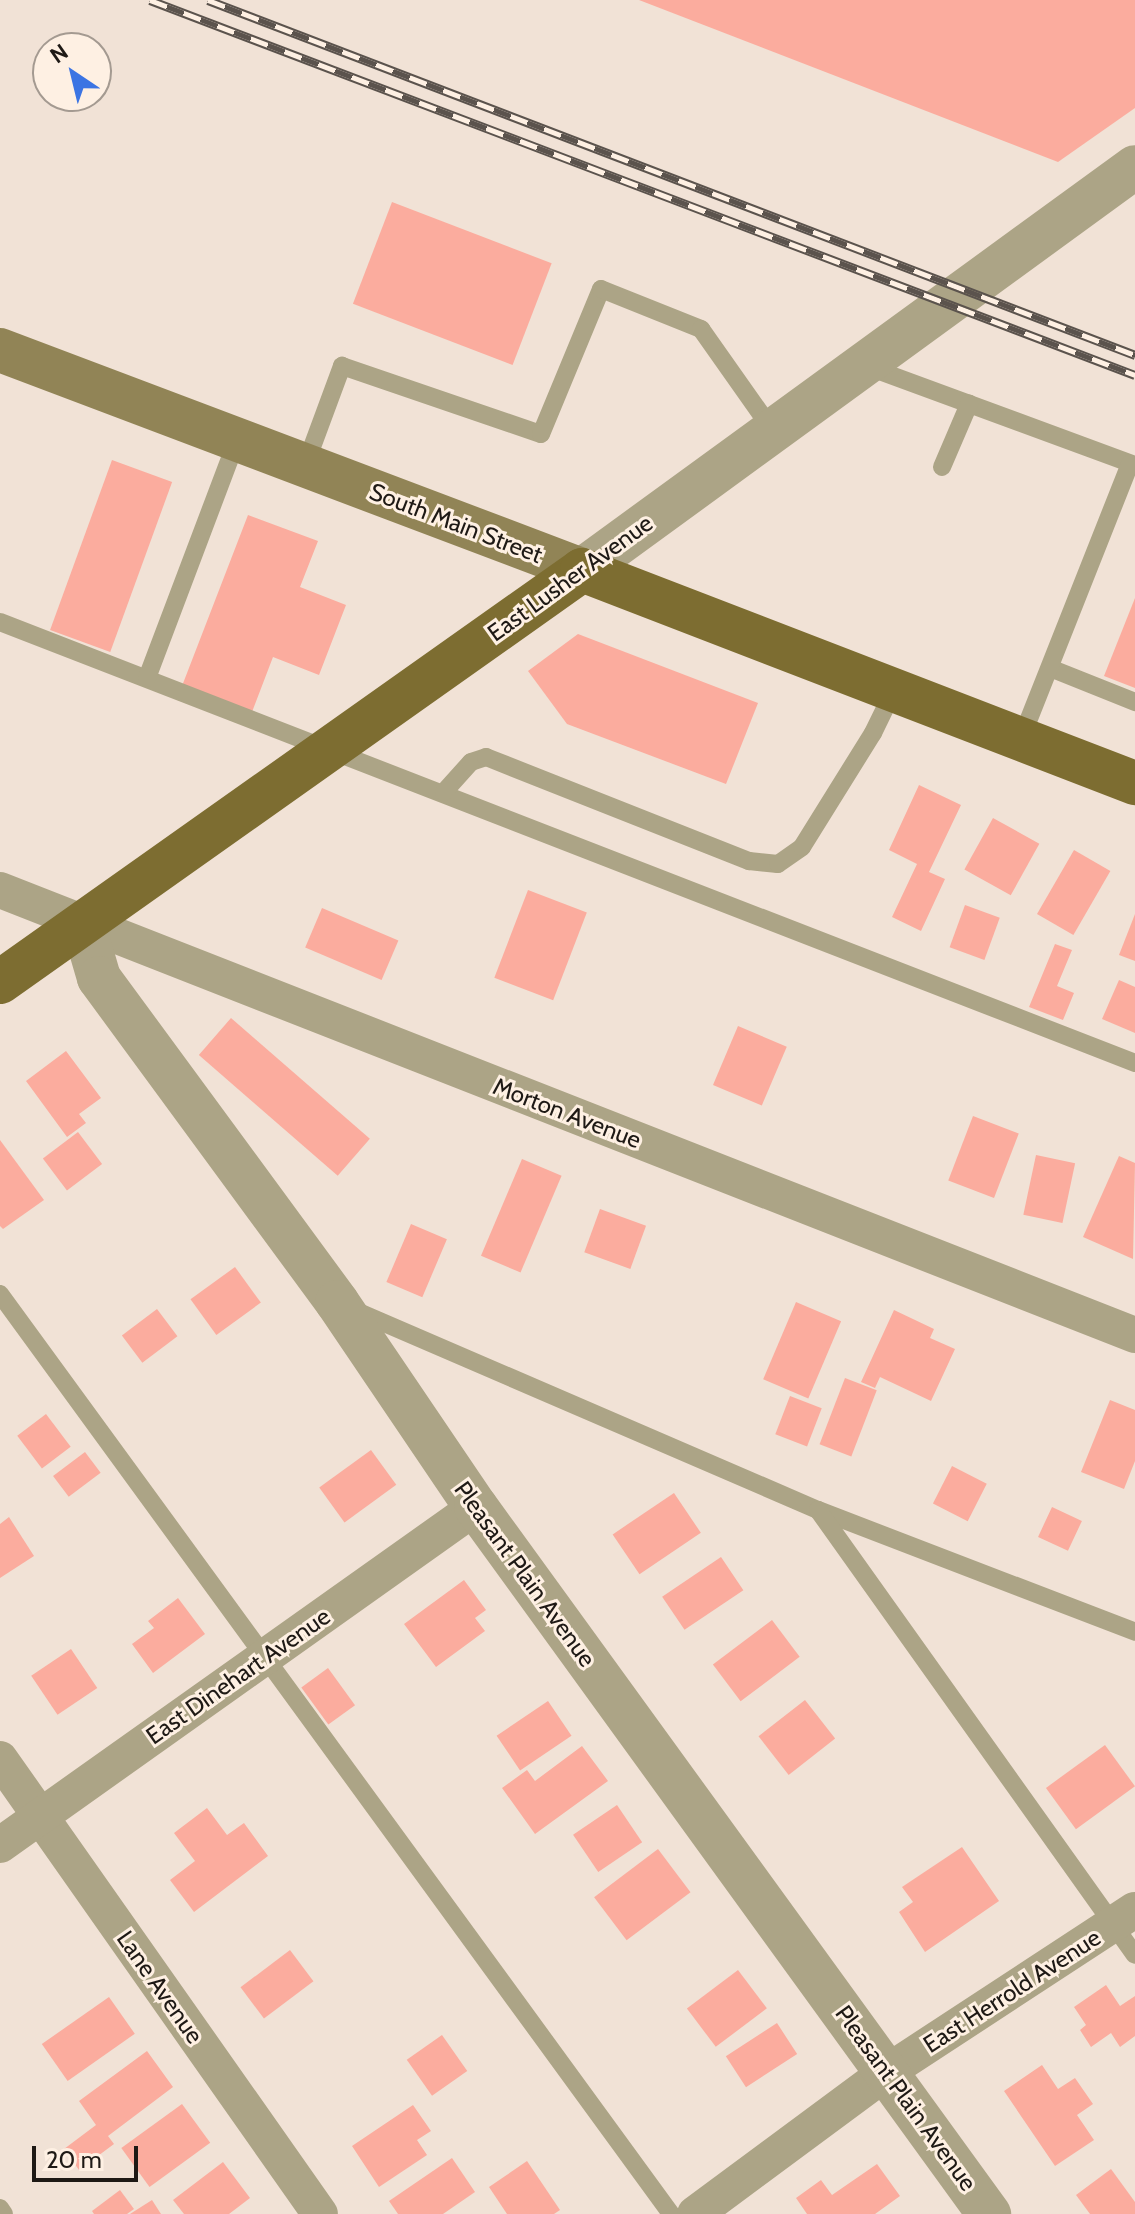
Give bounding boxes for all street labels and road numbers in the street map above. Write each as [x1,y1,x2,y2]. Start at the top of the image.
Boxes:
street label: South Main Street [366,477,546,569]
street label: East Lusher Avenue [482,508,658,648]
street label: Morton Avenue [489,1072,645,1154]
street label: Pleasant Plain Avenue [448,1476,602,1672]
street label: East Dinehart Avenue [140,1602,336,1750]
street label: East Herrold Avenue [918,1923,1106,2059]
street label: Lane Avenue [111,1925,209,2049]
street label: Pleasant Plain Avenue [829,2000,983,2196]

